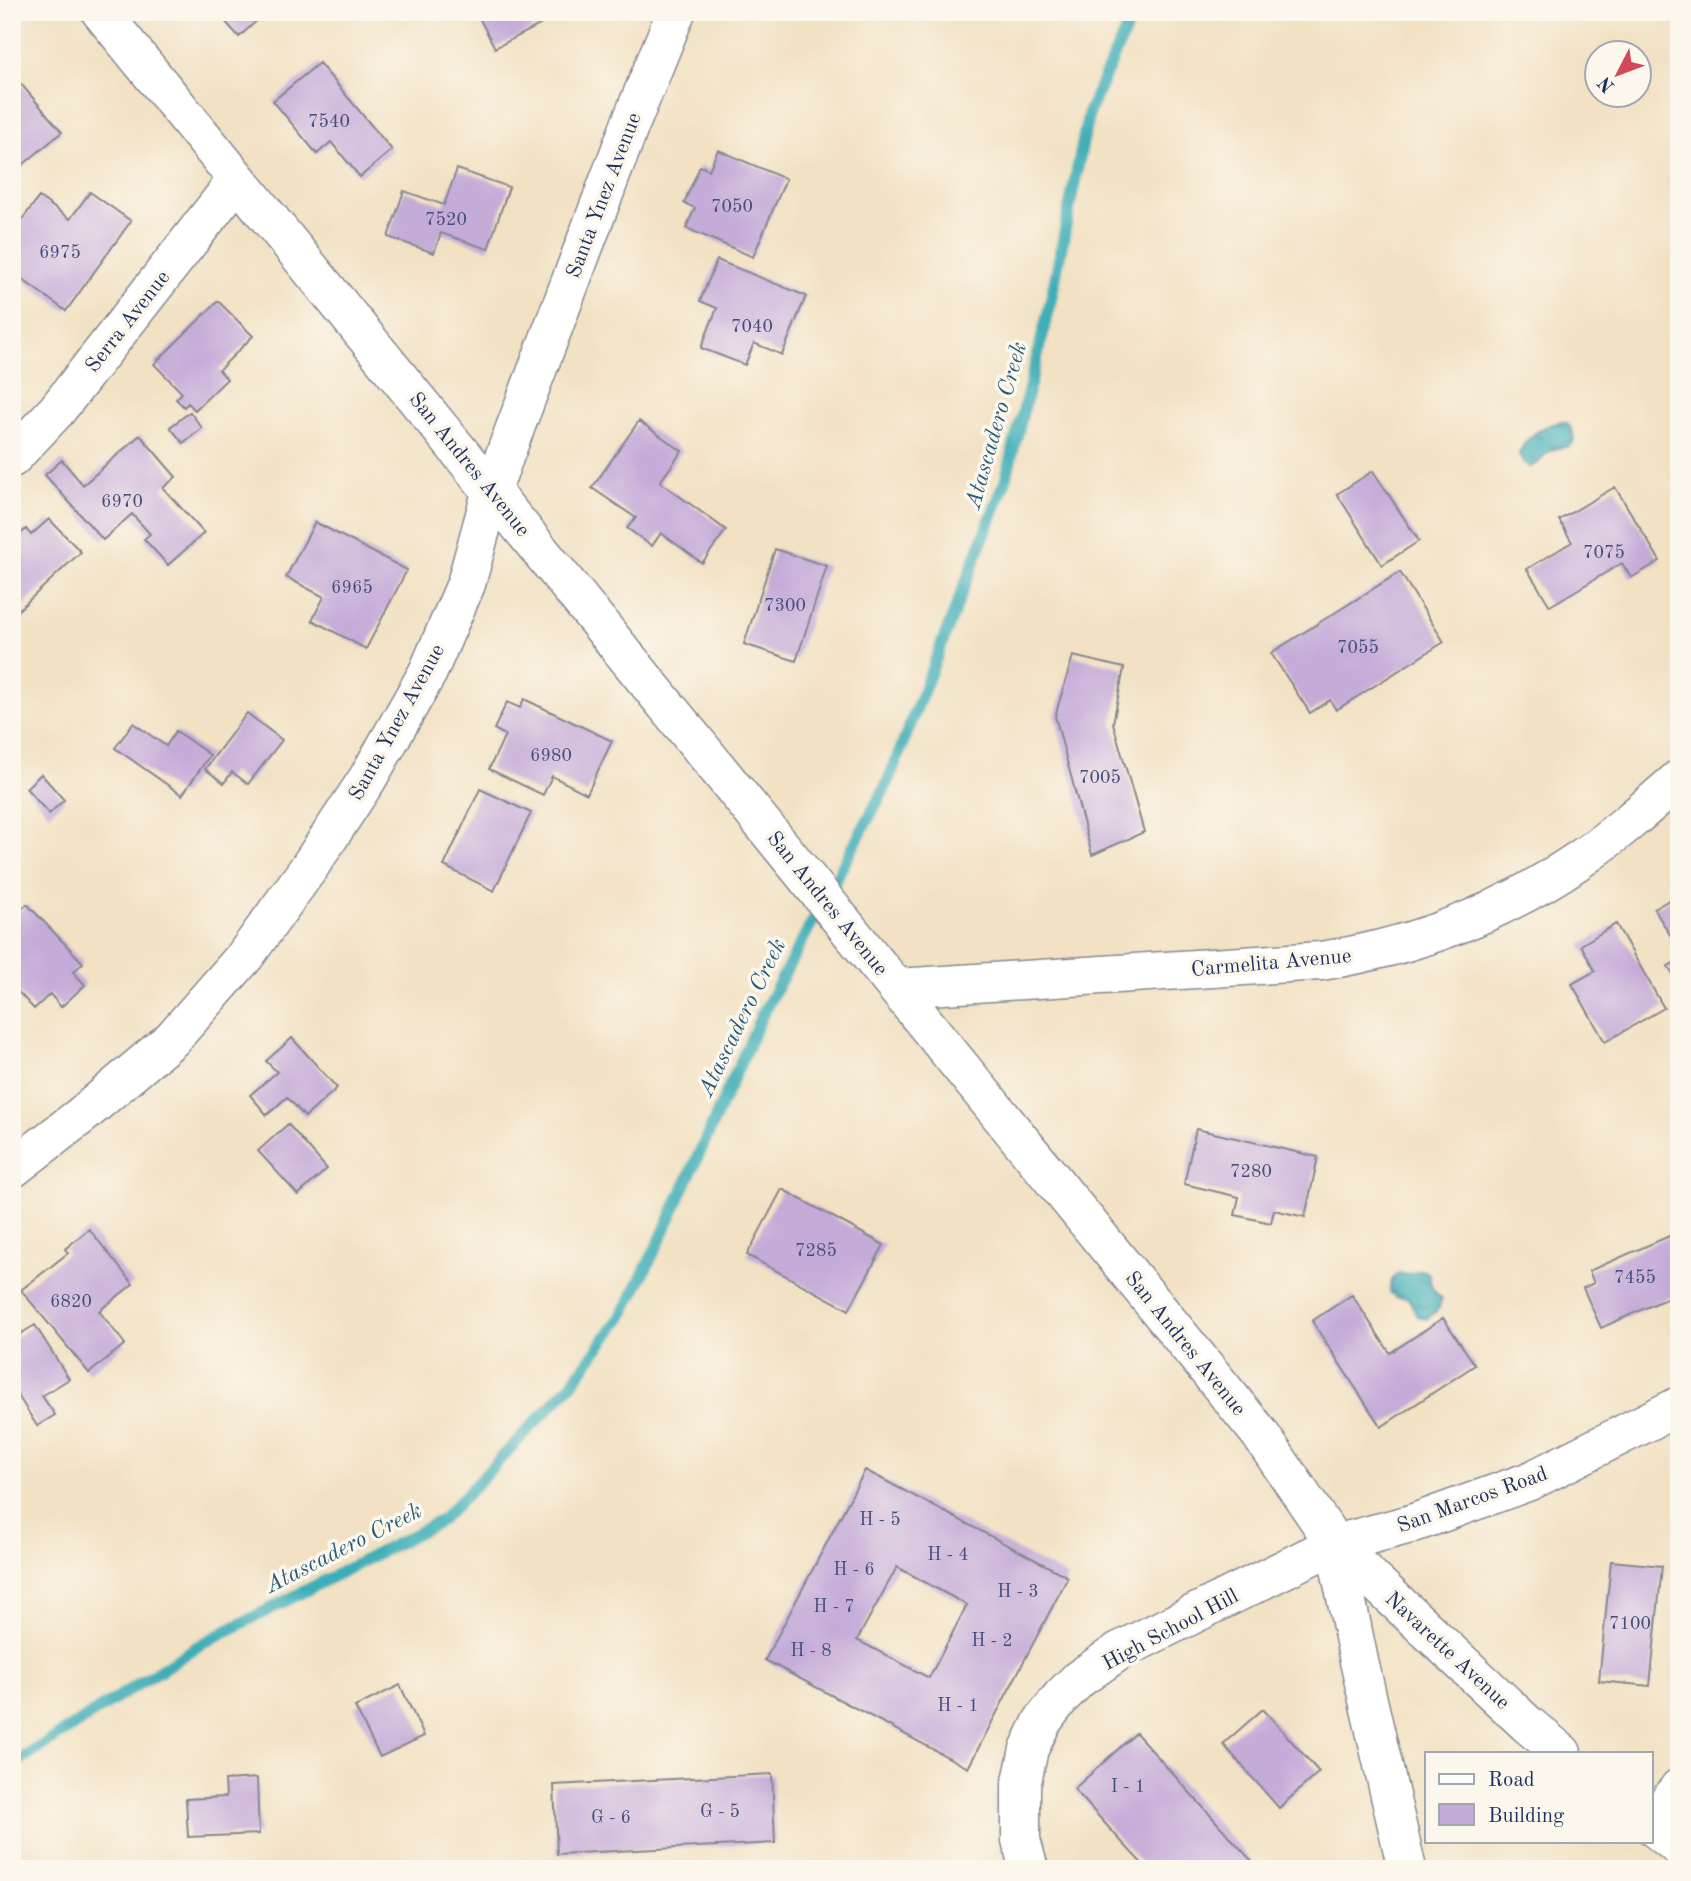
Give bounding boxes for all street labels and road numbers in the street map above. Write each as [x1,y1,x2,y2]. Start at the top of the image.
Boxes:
street label: Santa Ynez Avenue [563,110,646,281]
street label: Serra Avenue [82,267,174,377]
street label: San Andres Avenue [404,389,533,541]
street label: Santa Ynez Avenue [346,641,449,804]
street label: San Andres Avenue [762,828,891,980]
street label: Carmelita Avenue [1190,946,1352,981]
street label: San Andres Avenue [1120,1268,1249,1420]
street label: San Marcos Road [1394,1463,1551,1537]
street label: High School Hill [1099,1586,1242,1675]
street label: Navarette Avenue [1381,1588,1513,1714]

